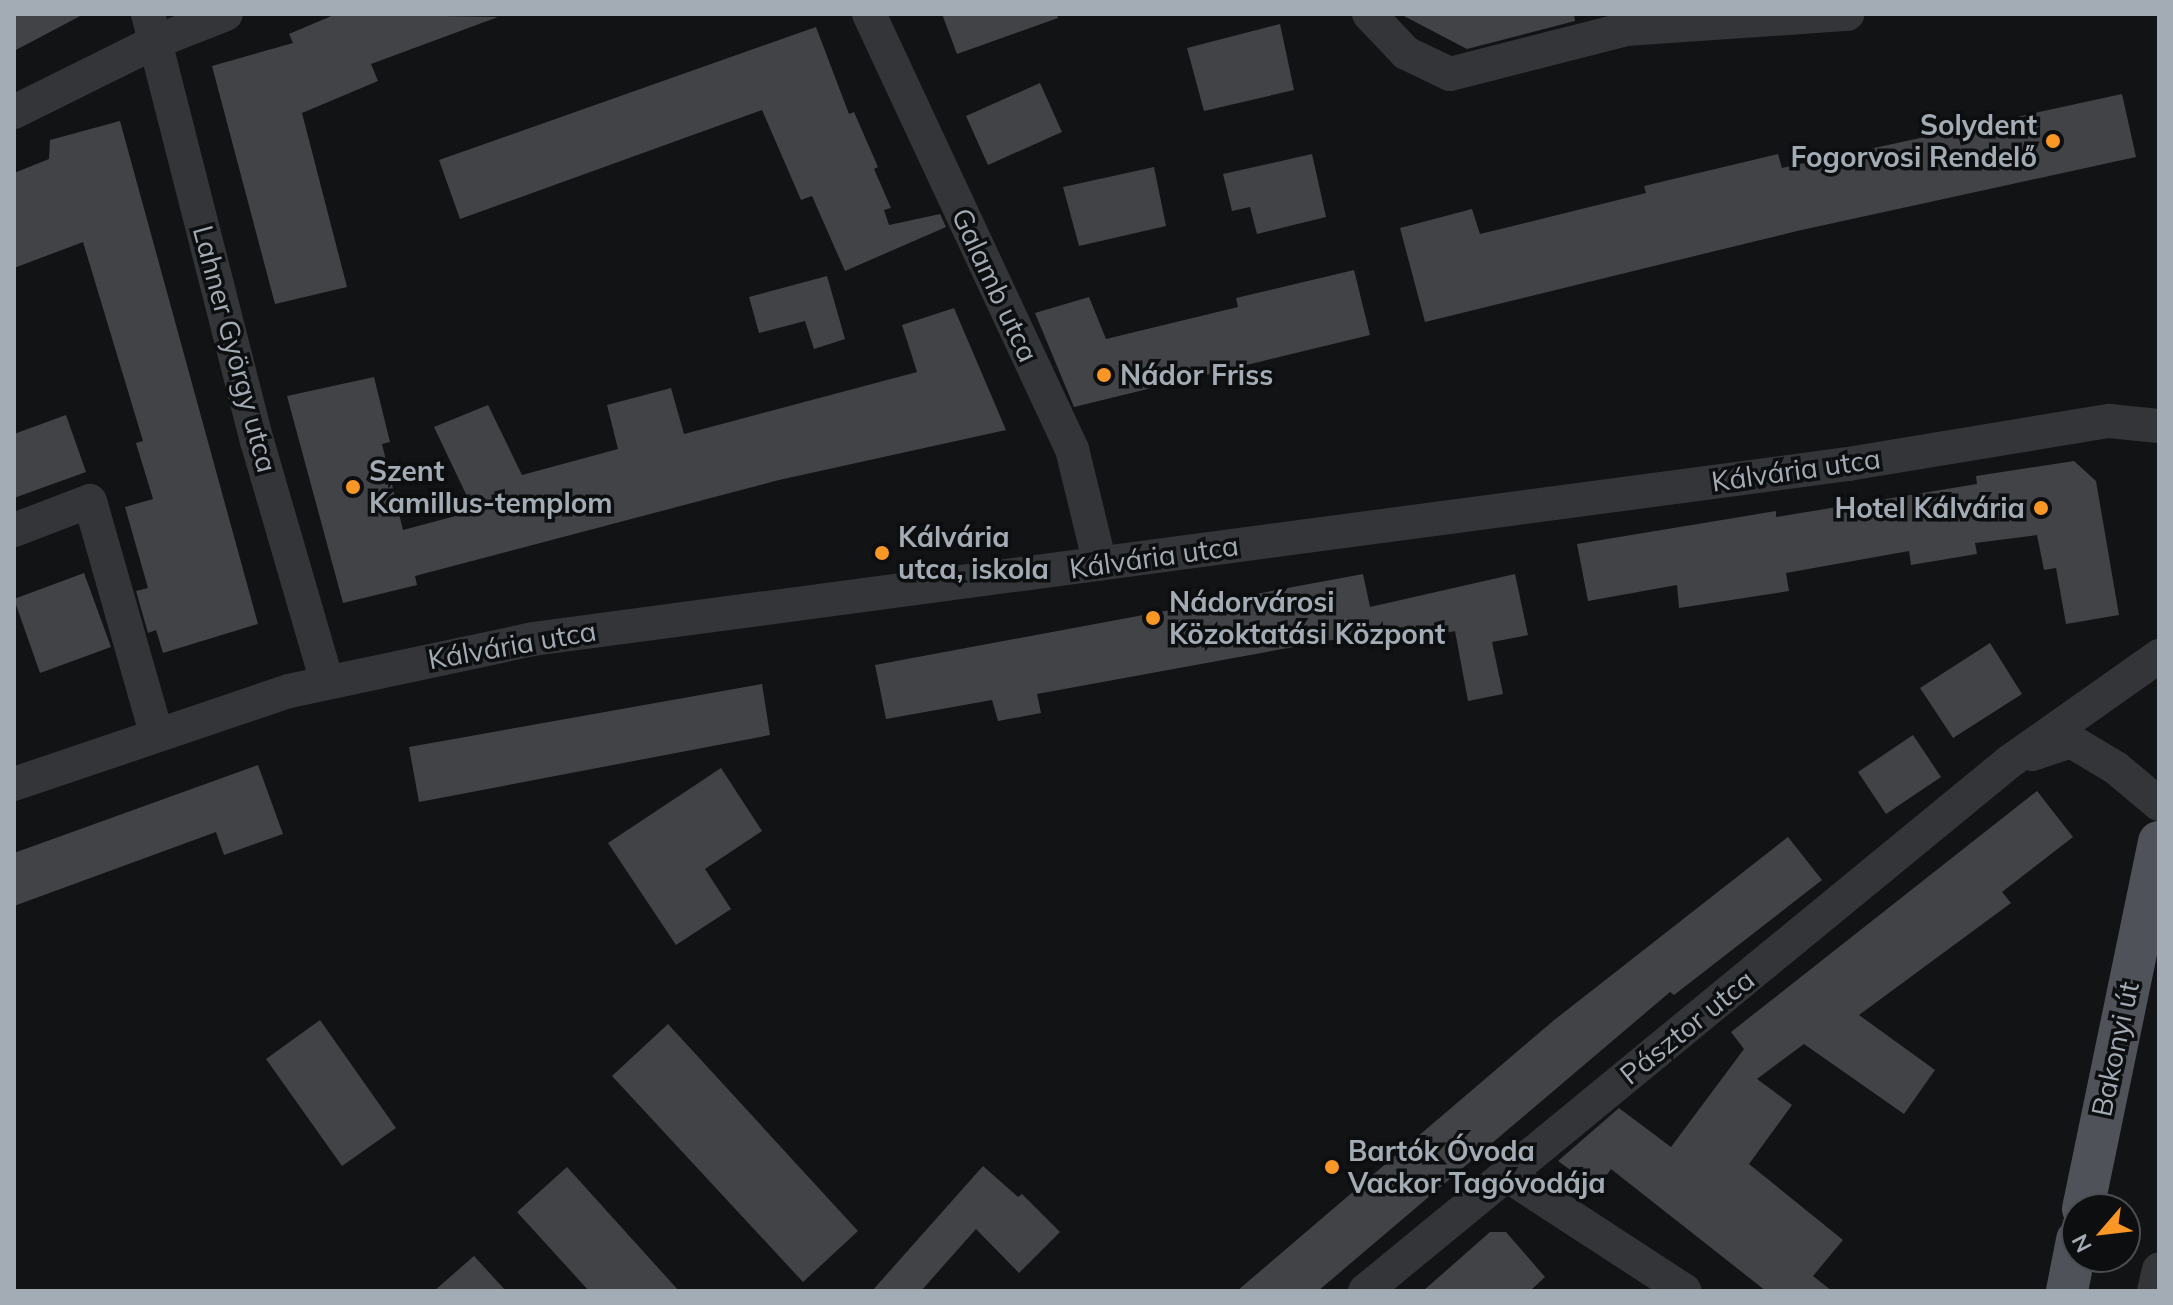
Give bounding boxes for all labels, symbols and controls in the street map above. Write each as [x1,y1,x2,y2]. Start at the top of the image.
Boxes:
place label: Solydent Fogorvosi Rendelő [1790,108,2037,174]
marker: Solydent Fogorvosi Rendelő [2044,132,2062,150]
street label: Galamb utca [945,203,1045,367]
street label: Lahner György utca [186,222,284,476]
place label: Nádor Friss [1120,358,1273,392]
marker: Nádor Friss [1095,366,1113,384]
street label: Kálvária utca [1709,442,1883,498]
place label: Szent Kamillus-templom [369,454,612,520]
marker: Szent Kamillus-templom [344,478,362,496]
place label: Hotel Kálvária [1835,491,2025,525]
marker: Hotel Kálvária [2032,499,2050,517]
place label: Kálvária utca, iskola [898,520,1049,586]
street label: Kálvária utca [1067,529,1241,585]
marker: Kálvária utca, iskola [873,544,891,562]
place label: Nádorvárosi Közoktatási Központ [1169,585,1445,651]
marker: Nádorvárosi Közoktatási Központ [1144,609,1162,627]
street label: Kálvária utca [425,614,599,676]
street label: Pásztor utca [1613,963,1761,1091]
street label: Bakonyi út [2084,979,2146,1119]
place label: Bartók Óvoda Vackor Tagóvodája [1348,1134,1606,1200]
marker: Bartók Óvoda Vackor Tagóvodája [1323,1158,1341,1176]
north arrow [2061,1193,2141,1273]
text: N [2065,1229,2098,1257]

